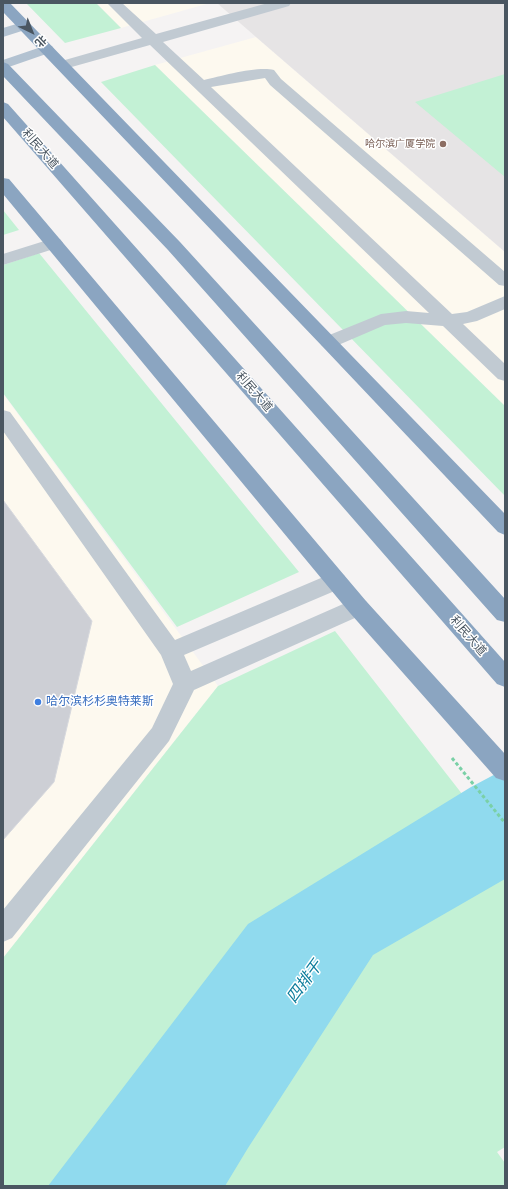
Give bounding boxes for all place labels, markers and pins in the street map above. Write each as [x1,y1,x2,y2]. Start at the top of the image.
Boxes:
place label: 哈尔滨广厦学院 [365,138,435,150]
marker: 哈尔滨广厦学院 [438,139,448,149]
place label: 哈尔滨杉杉奥特莱斯 [46,695,154,709]
marker: 哈尔滨杉杉奥特莱斯 [33,697,43,707]

